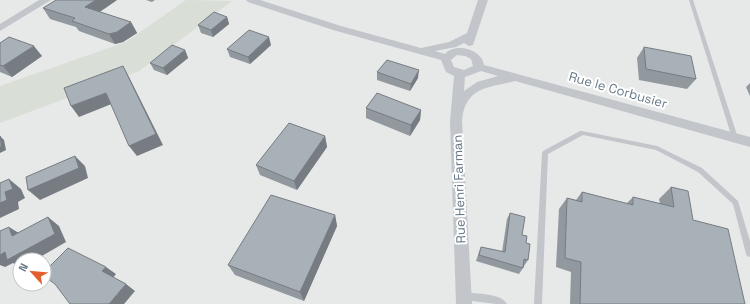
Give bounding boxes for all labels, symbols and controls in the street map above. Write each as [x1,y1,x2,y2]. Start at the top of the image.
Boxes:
street label: Rue le Corbusier [567,68,669,112]
street label: Rue Henri Farman [449,134,469,244]
north arrow [12,252,52,292]
text: N [15,261,31,274]

